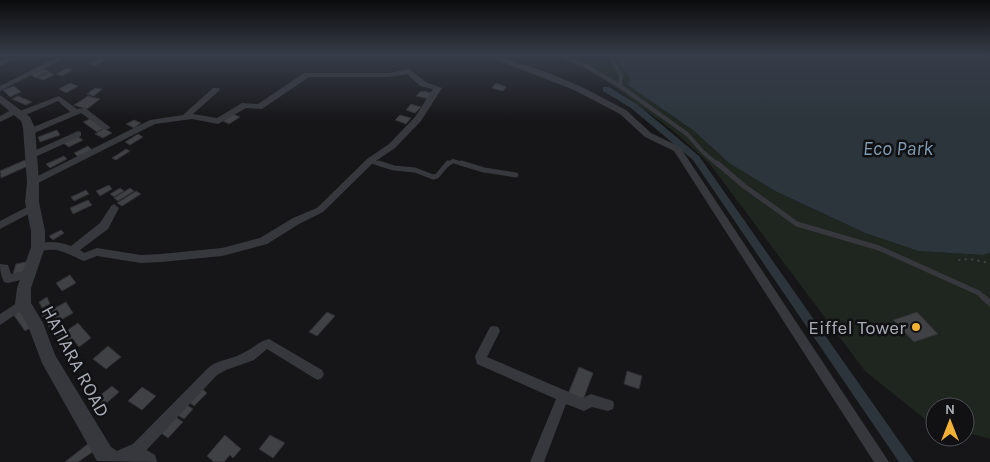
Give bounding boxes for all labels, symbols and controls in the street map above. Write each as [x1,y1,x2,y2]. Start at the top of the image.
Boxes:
water label: Eco Park [863,137,934,160]
street label: HATIARA ROAD [37,302,114,421]
place label: Eiffel Tower [808,317,906,339]
marker: Eiffel Tower [910,321,922,333]
north arrow [925,397,975,447]
text: N [945,401,955,418]

